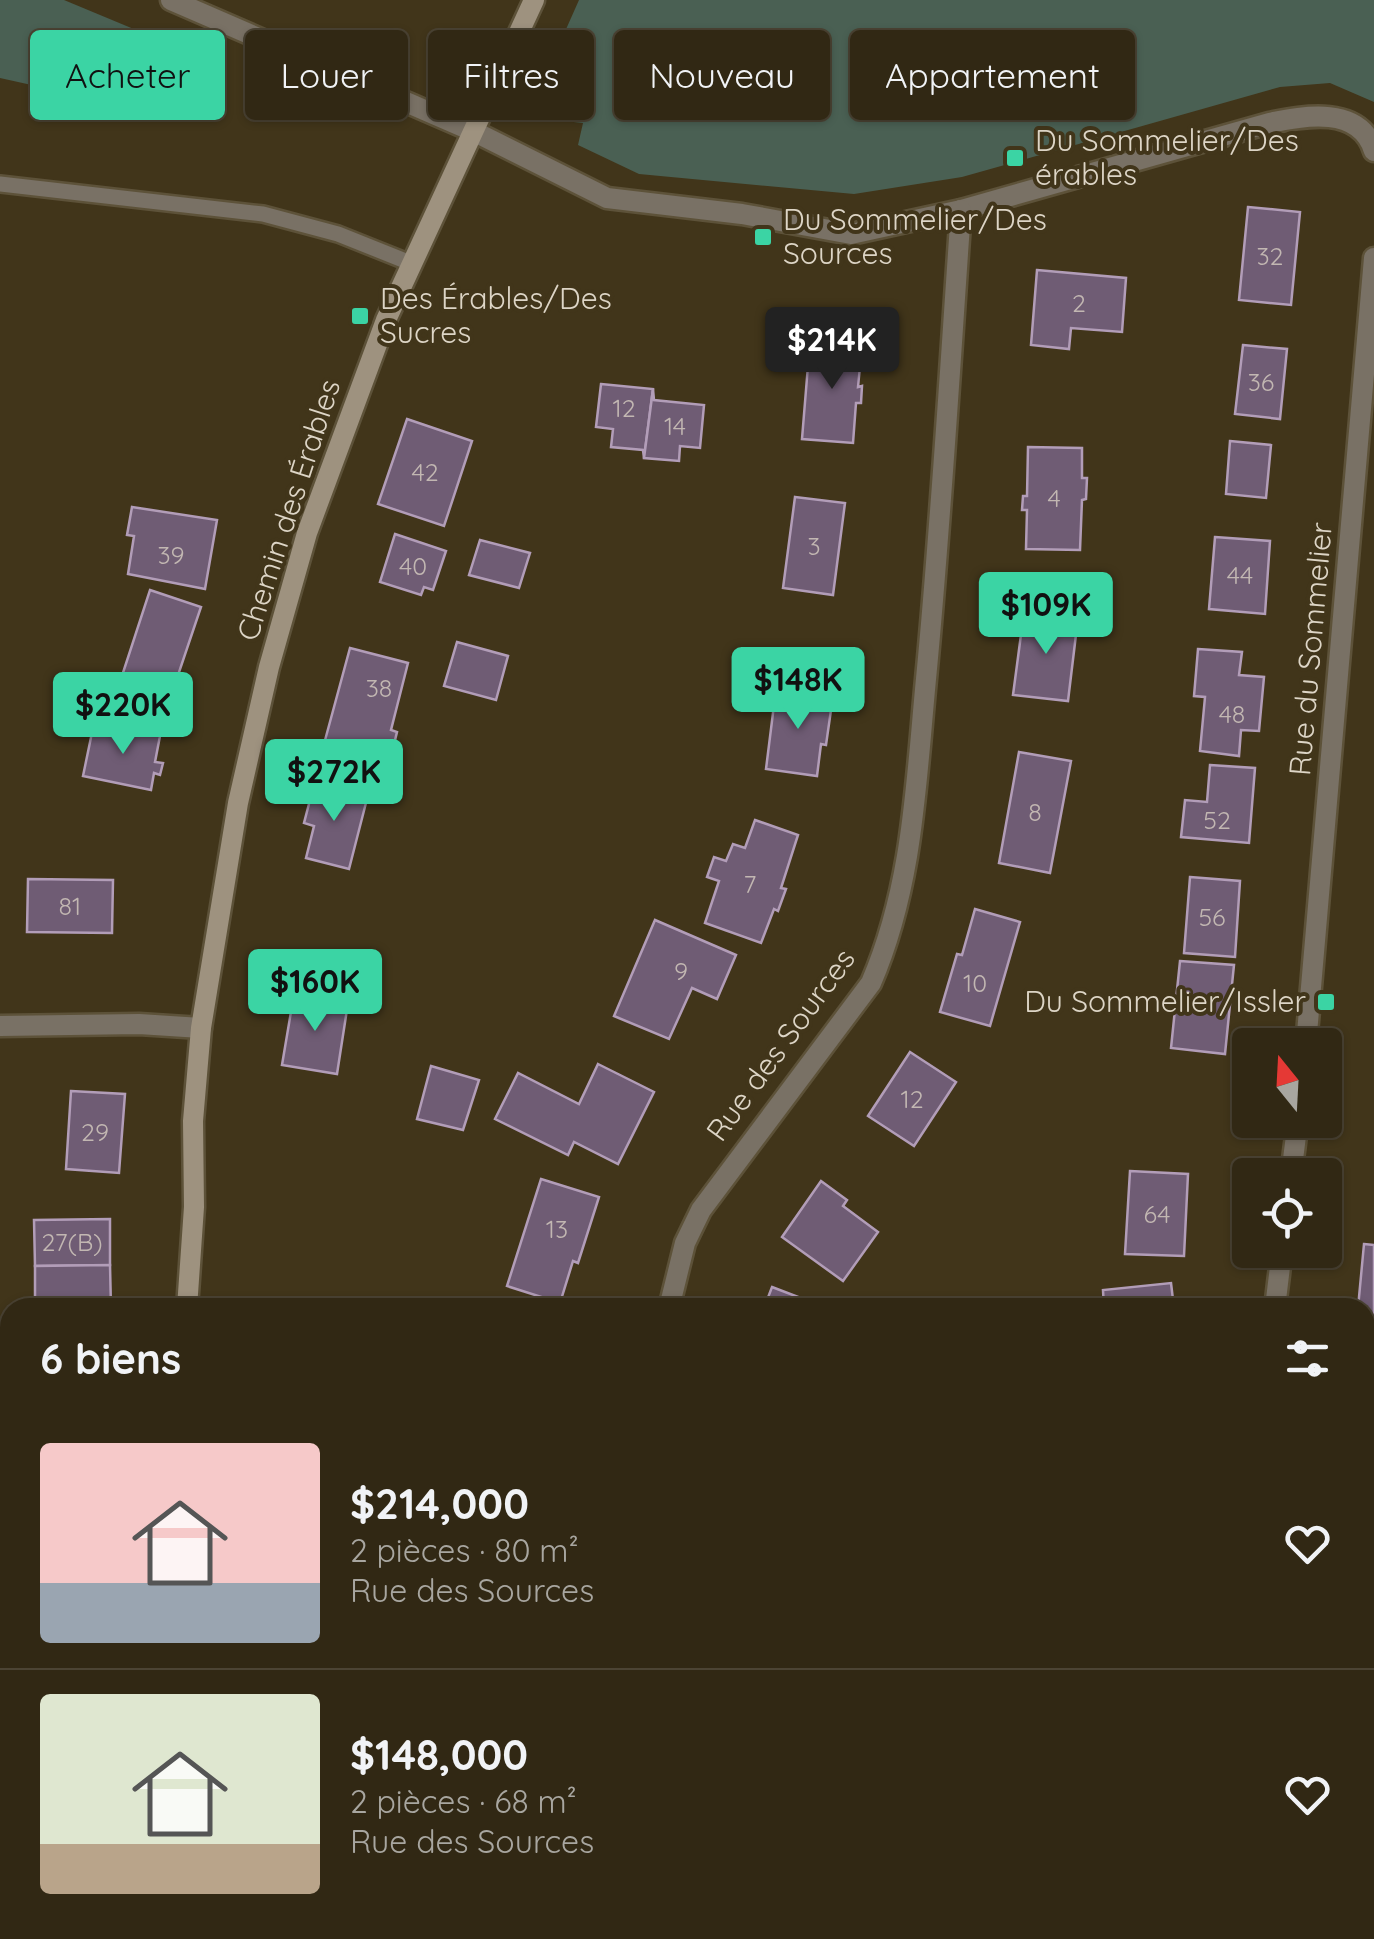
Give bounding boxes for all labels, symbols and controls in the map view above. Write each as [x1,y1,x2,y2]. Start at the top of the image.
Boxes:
chip: Acheter [30,30,225,120]
chip: Louer [245,30,408,120]
chip: Filtres [428,30,594,120]
chip: Nouveau [614,30,830,120]
chip: Appartement [850,30,1135,120]
place label: Du Sommelier/Des érables [1035,121,1299,193]
marker: Du Sommelier/Des érables [1004,147,1026,169]
place label: Du Sommelier/Des Sources [783,200,1047,272]
marker: Du Sommelier/Des Sources [752,226,774,248]
house number: 32 [1257,240,1283,271]
place label: Des Érables/Des Sucres [380,279,612,351]
house number: 2 [1072,287,1086,318]
marker: Des Érables/Des Sucres [349,305,371,327]
pin: $214K [762,307,902,392]
text: $214K [787,319,877,359]
house number: 36 [1248,366,1274,397]
street label: Chemin des Érables [228,374,348,645]
house number: 12 [612,392,636,423]
house number: 14 [664,410,686,441]
house number: 42 [411,456,439,487]
house number: 4 [1047,482,1061,513]
street label: Rue du Sommelier [1280,520,1340,777]
house number: 3 [807,530,821,561]
house number: 39 [157,539,185,570]
house number: 40 [399,550,427,581]
house number: 44 [1227,559,1253,590]
pin: $109K [976,572,1116,657]
text: $109K [1001,584,1091,624]
pin: $148K [728,647,868,732]
text: $148K [754,659,842,699]
pin: $220K [53,672,193,757]
house number: 38 [366,672,392,703]
text: $220K [75,684,171,724]
house number: 48 [1219,698,1245,729]
pin: $272K [264,739,404,824]
text: $272K [287,751,381,791]
house number: 8 [1028,796,1042,827]
house number: 52 [1203,804,1231,835]
house number: 7 [744,868,757,899]
house number: 81 [59,890,81,921]
house number: 56 [1198,901,1226,932]
street label: Rue des Sources [698,941,863,1148]
pin: $160K [245,949,385,1034]
house number: 9 [674,955,688,986]
text: $160K [270,961,360,1001]
house number: 10 [963,967,987,998]
place label: Du Sommelier/Issler [1024,982,1306,1020]
marker: Du Sommelier/Issler [1315,991,1337,1013]
north arrow [1232,1028,1342,1138]
map controls [1232,1028,1342,1268]
house number: 12 [900,1083,924,1114]
house number: 29 [81,1116,109,1147]
button: locate [1232,1158,1342,1268]
house number: 64 [1143,1198,1171,1229]
house number: 13 [546,1213,568,1244]
house number: 27(B) [41,1226,103,1257]
icon: filters [1280,1331,1335,1386]
text: 6 biens [40,1332,181,1385]
text: $214,000 [350,1477,529,1530]
icon: home [120,1483,240,1603]
icon: heart [1280,1516,1335,1571]
text: 2 pièces · 80 m² [350,1530,579,1570]
text: Rue des Sources [350,1570,594,1610]
text: $148,000 [350,1728,528,1781]
icon: home [120,1734,240,1854]
icon: heart [1280,1767,1335,1822]
text: 2 pièces · 68 m² [350,1781,577,1821]
text: Rue des Sources [350,1821,594,1861]

